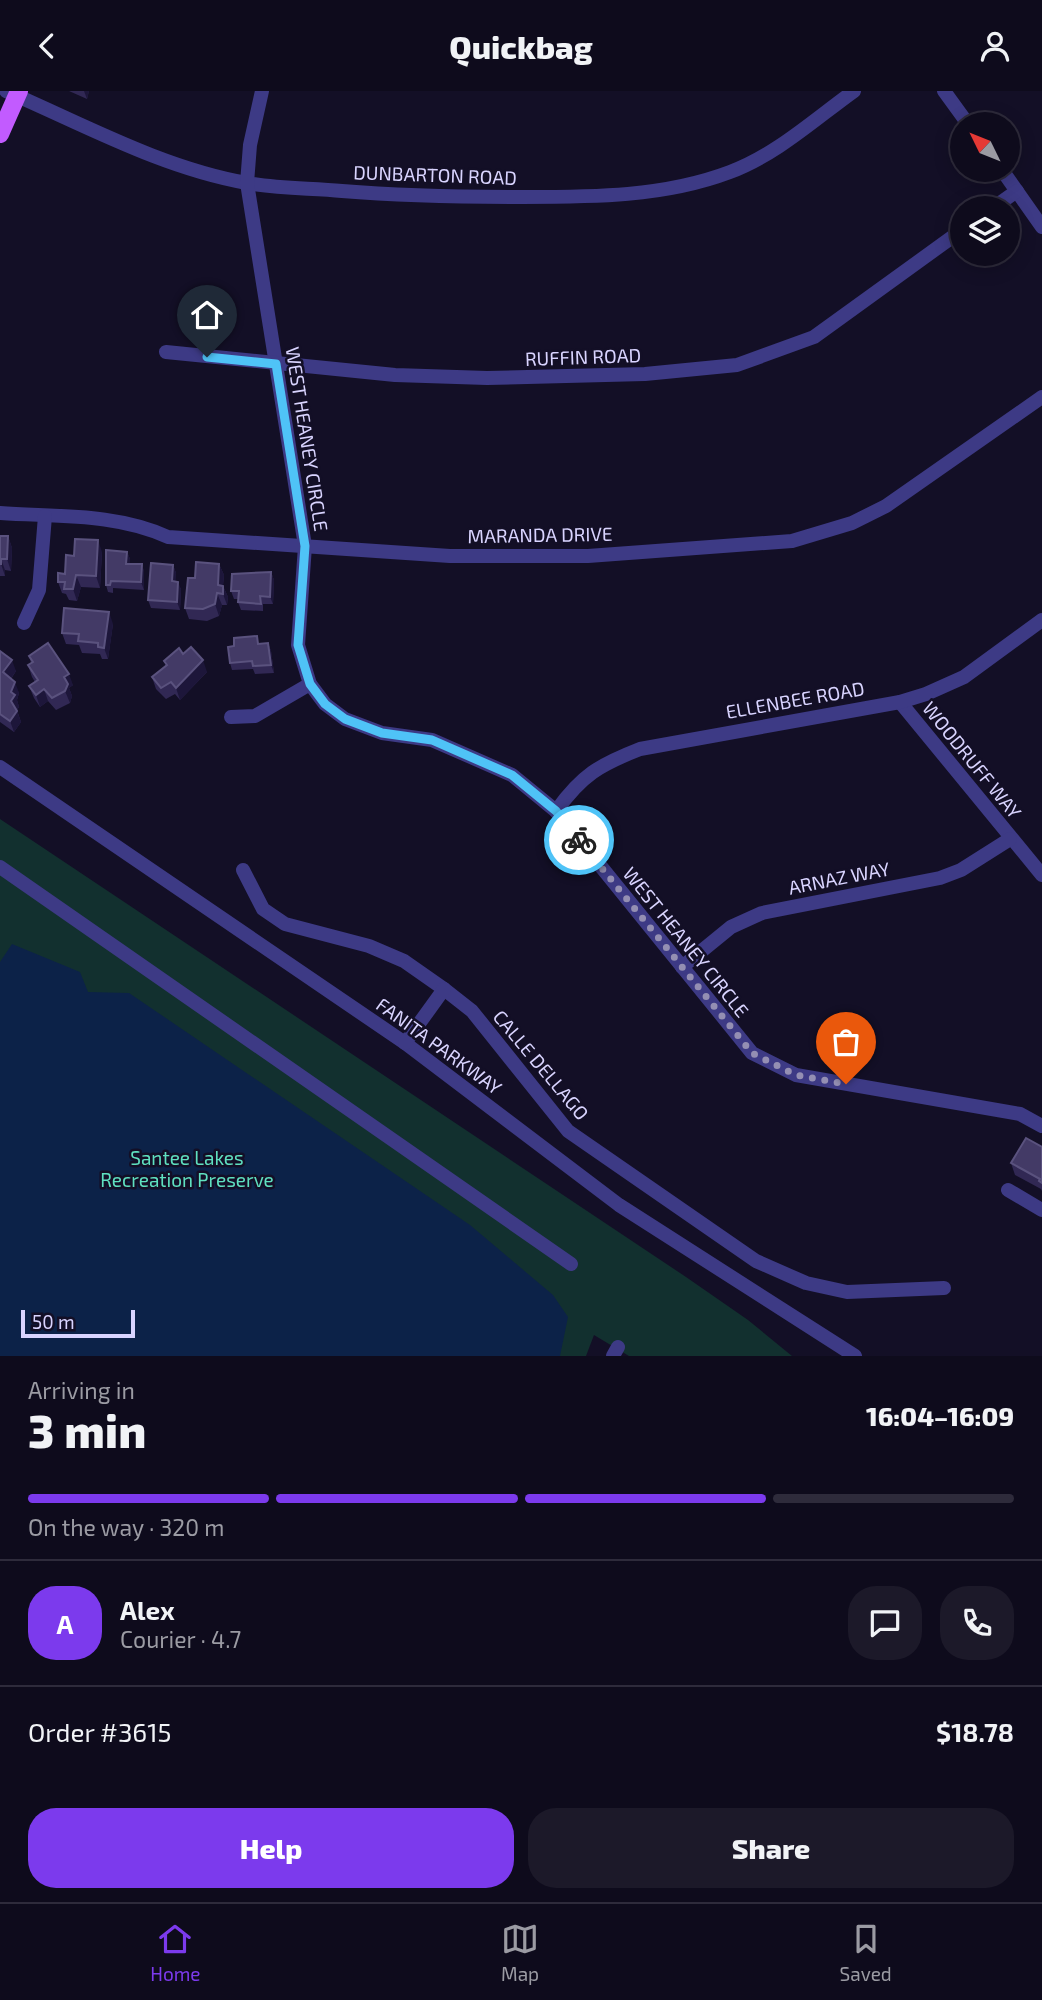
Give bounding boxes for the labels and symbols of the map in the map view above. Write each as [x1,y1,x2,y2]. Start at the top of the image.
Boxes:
north arrow [950,112,1020,182]
street label: DUNBARTON ROAD [353,160,517,189]
pin [177,285,237,357]
street label: RUFFIN ROAD [524,343,641,370]
street label: WEST HEANEY CIRCLE [282,345,333,533]
street label: MARANDA DRIVE [467,522,613,547]
street label: ELLENBEE ROAD [724,676,866,723]
street label: WOODRUFF WAY [918,697,1027,823]
courier [544,805,614,875]
street label: ARNAZ WAY [786,856,892,899]
street label: WEST HEANEY CIRCLE [619,862,754,1021]
street label: FANITA PARKWAY [372,992,507,1099]
street label: CALLE DELLAGO [489,1005,594,1124]
pin [816,1012,876,1084]
park label: Santee Lakes Recreation Preserve [100,1146,274,1191]
scale bar [21,1307,135,1339]

